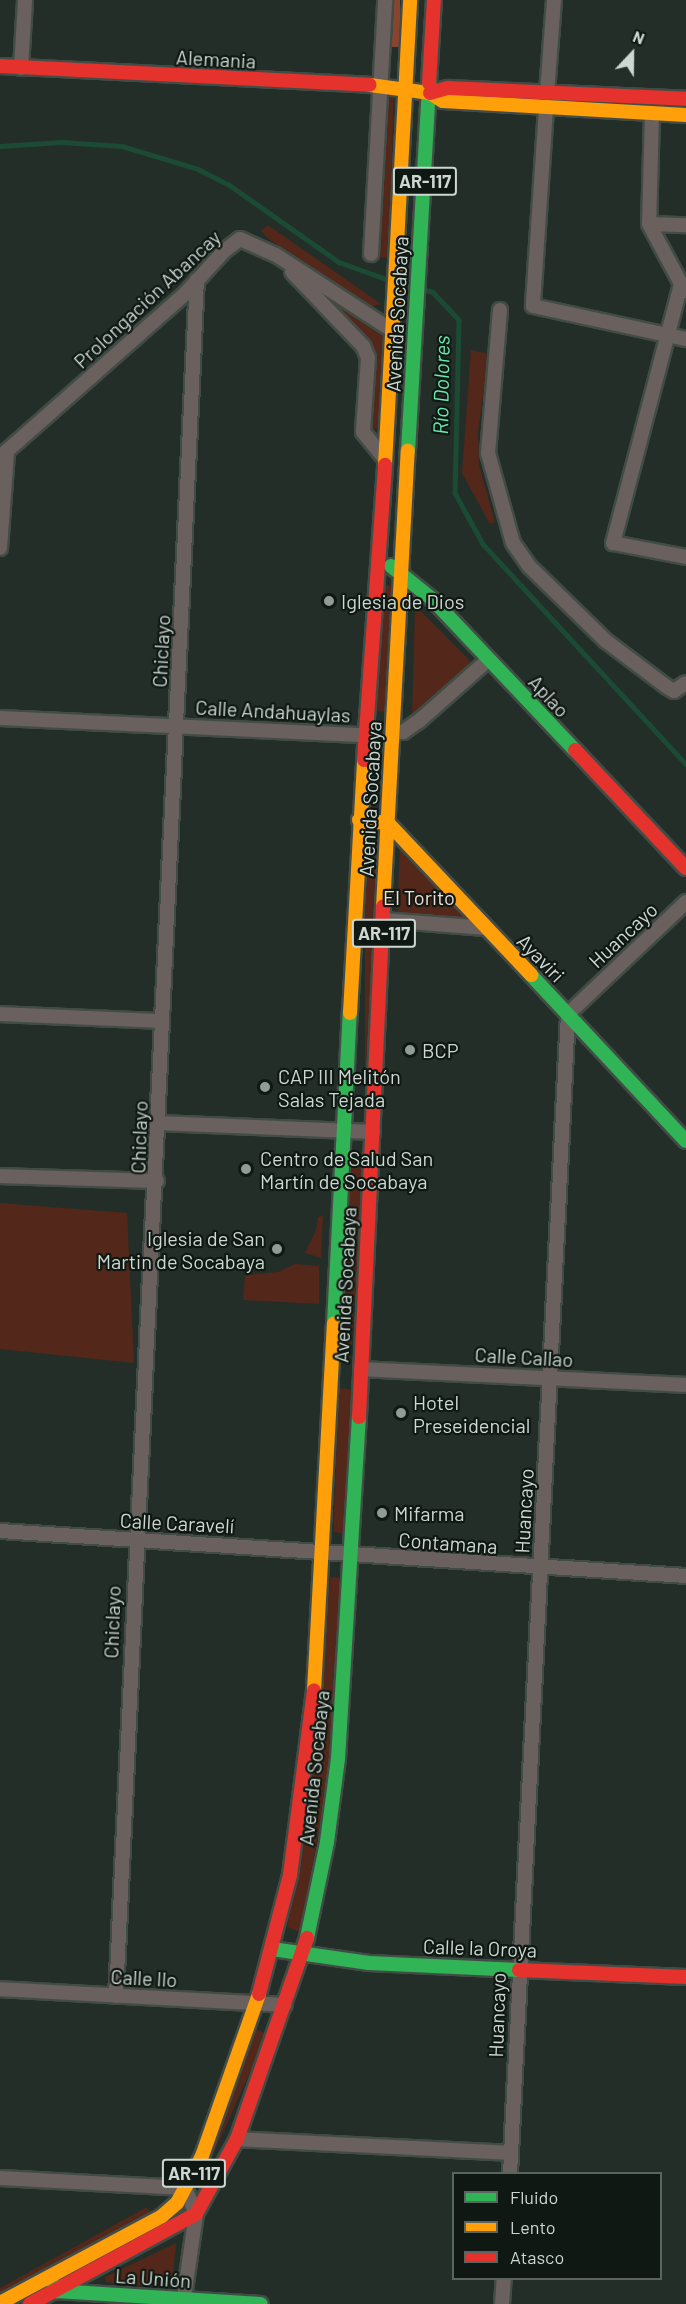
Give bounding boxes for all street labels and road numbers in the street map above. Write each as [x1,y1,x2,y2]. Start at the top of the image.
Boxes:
street label: Alemania [175,45,257,73]
road number: AR-117 [392,166,458,196]
street label: Prolongación Abancay [69,225,225,373]
street label: Avenida Socabaya [381,236,413,392]
street label: Chiclayo [147,614,175,688]
street label: Aplao [524,670,574,722]
street label: Calle Andahuaylas [195,695,351,727]
street label: Avenida Socabaya [354,721,386,877]
street label: Huancayo [584,897,662,973]
road number: AR-117 [351,918,417,948]
street label: Ayaviri [512,929,570,987]
street label: Chiclayo [126,1100,152,1174]
street label: Avenida Socabaya [329,1207,361,1363]
street label: Calle Callao [474,1342,574,1372]
street label: Huancayo [510,1468,538,1554]
street label: Calle Caravelí [119,1508,235,1538]
street label: Contamana [398,1528,498,1558]
street label: Chiclayo [99,1585,125,1659]
street label: Avenida Socabaya [294,1689,334,1847]
street label: Calle la Oroya [422,1934,538,1962]
street label: Calle Ilo [110,1964,178,1992]
street label: Huancayo [484,1972,510,2058]
road number: AR-117 [161,2158,227,2188]
street label: La Unión [114,2263,192,2293]

